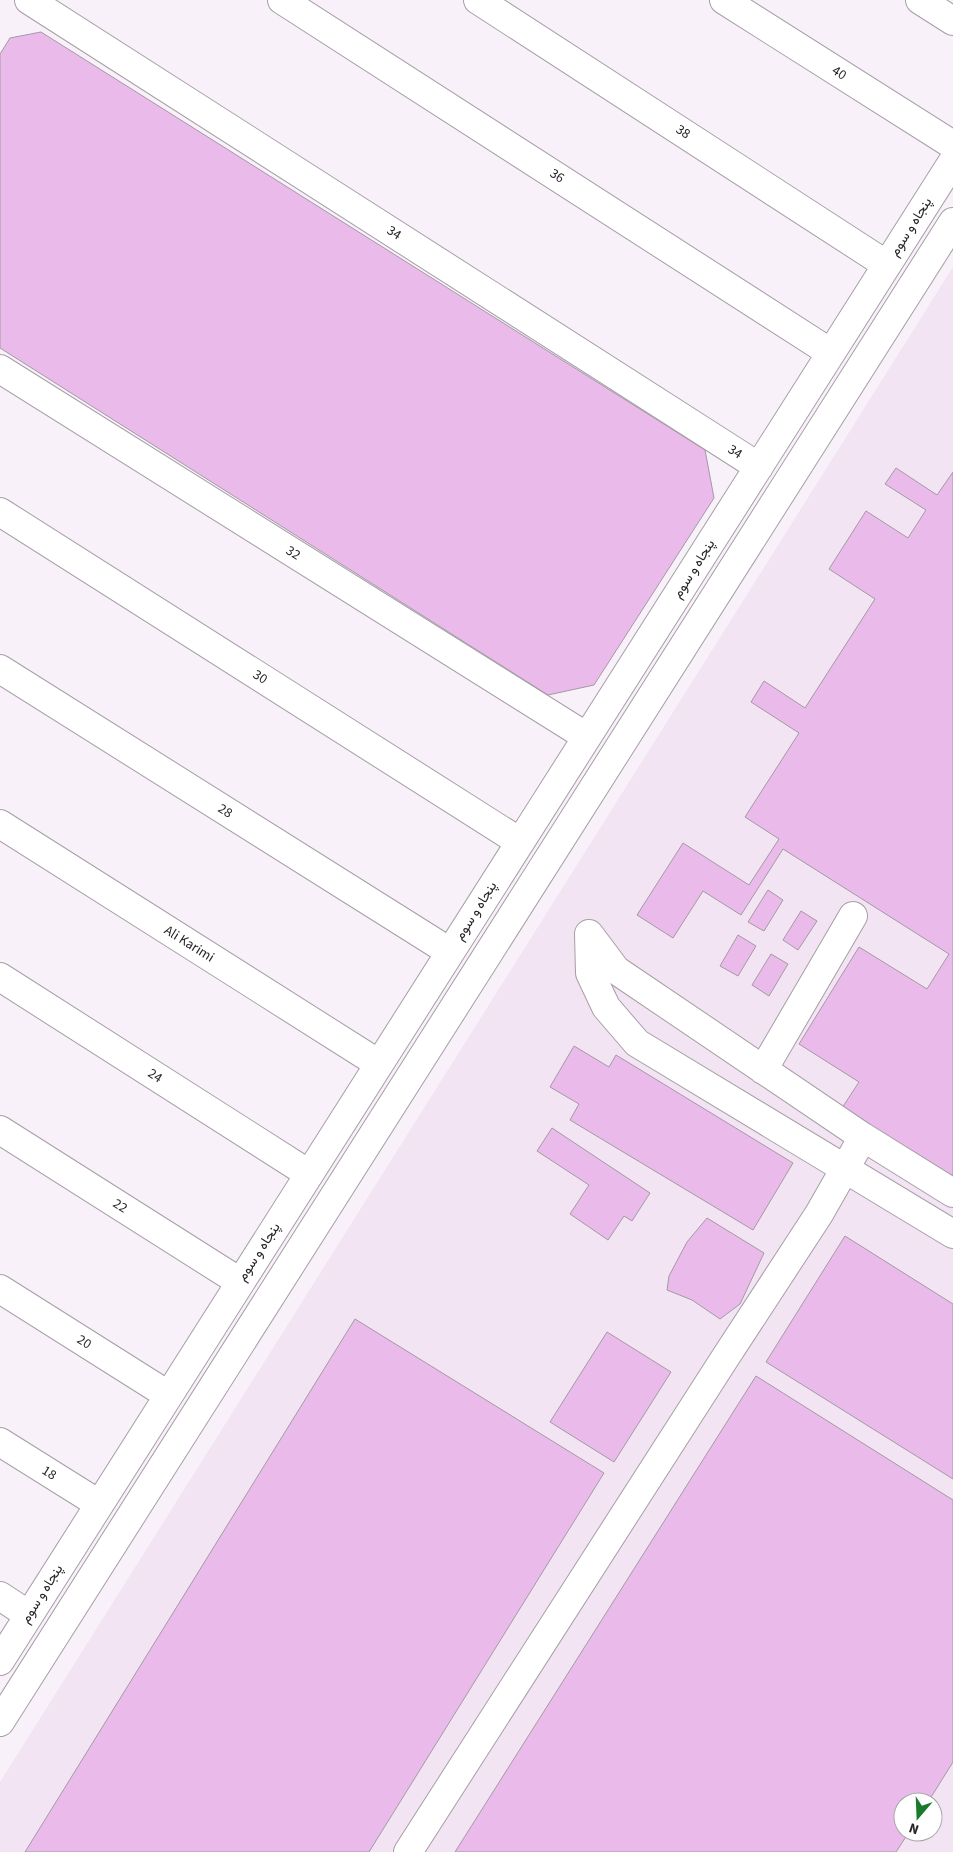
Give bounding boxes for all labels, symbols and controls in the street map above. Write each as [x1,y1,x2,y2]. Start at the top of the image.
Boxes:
street label: 40 [828,61,850,85]
street label: 38 [672,120,694,144]
street label: 36 [546,164,568,188]
street label: پنجاه و سوم [885,194,937,260]
street label: 34 [383,221,405,245]
street label: 34 [724,440,746,464]
street label: پنجاه و سوم [668,536,720,602]
street label: 32 [282,541,304,565]
street label: 30 [249,665,271,689]
street label: 28 [214,799,236,823]
street label: پنجاه و سوم [450,878,502,944]
street label: Ali Karimi [160,921,218,967]
street label: 24 [144,1064,166,1088]
street label: 22 [109,1194,131,1218]
street label: پنجاه و سوم [233,1219,285,1285]
street label: 20 [73,1330,95,1354]
street label: 18 [38,1461,60,1485]
street label: پنجاه و سوم [16,1561,68,1627]
north arrow [893,1792,943,1842]
text: N [906,1817,922,1839]

